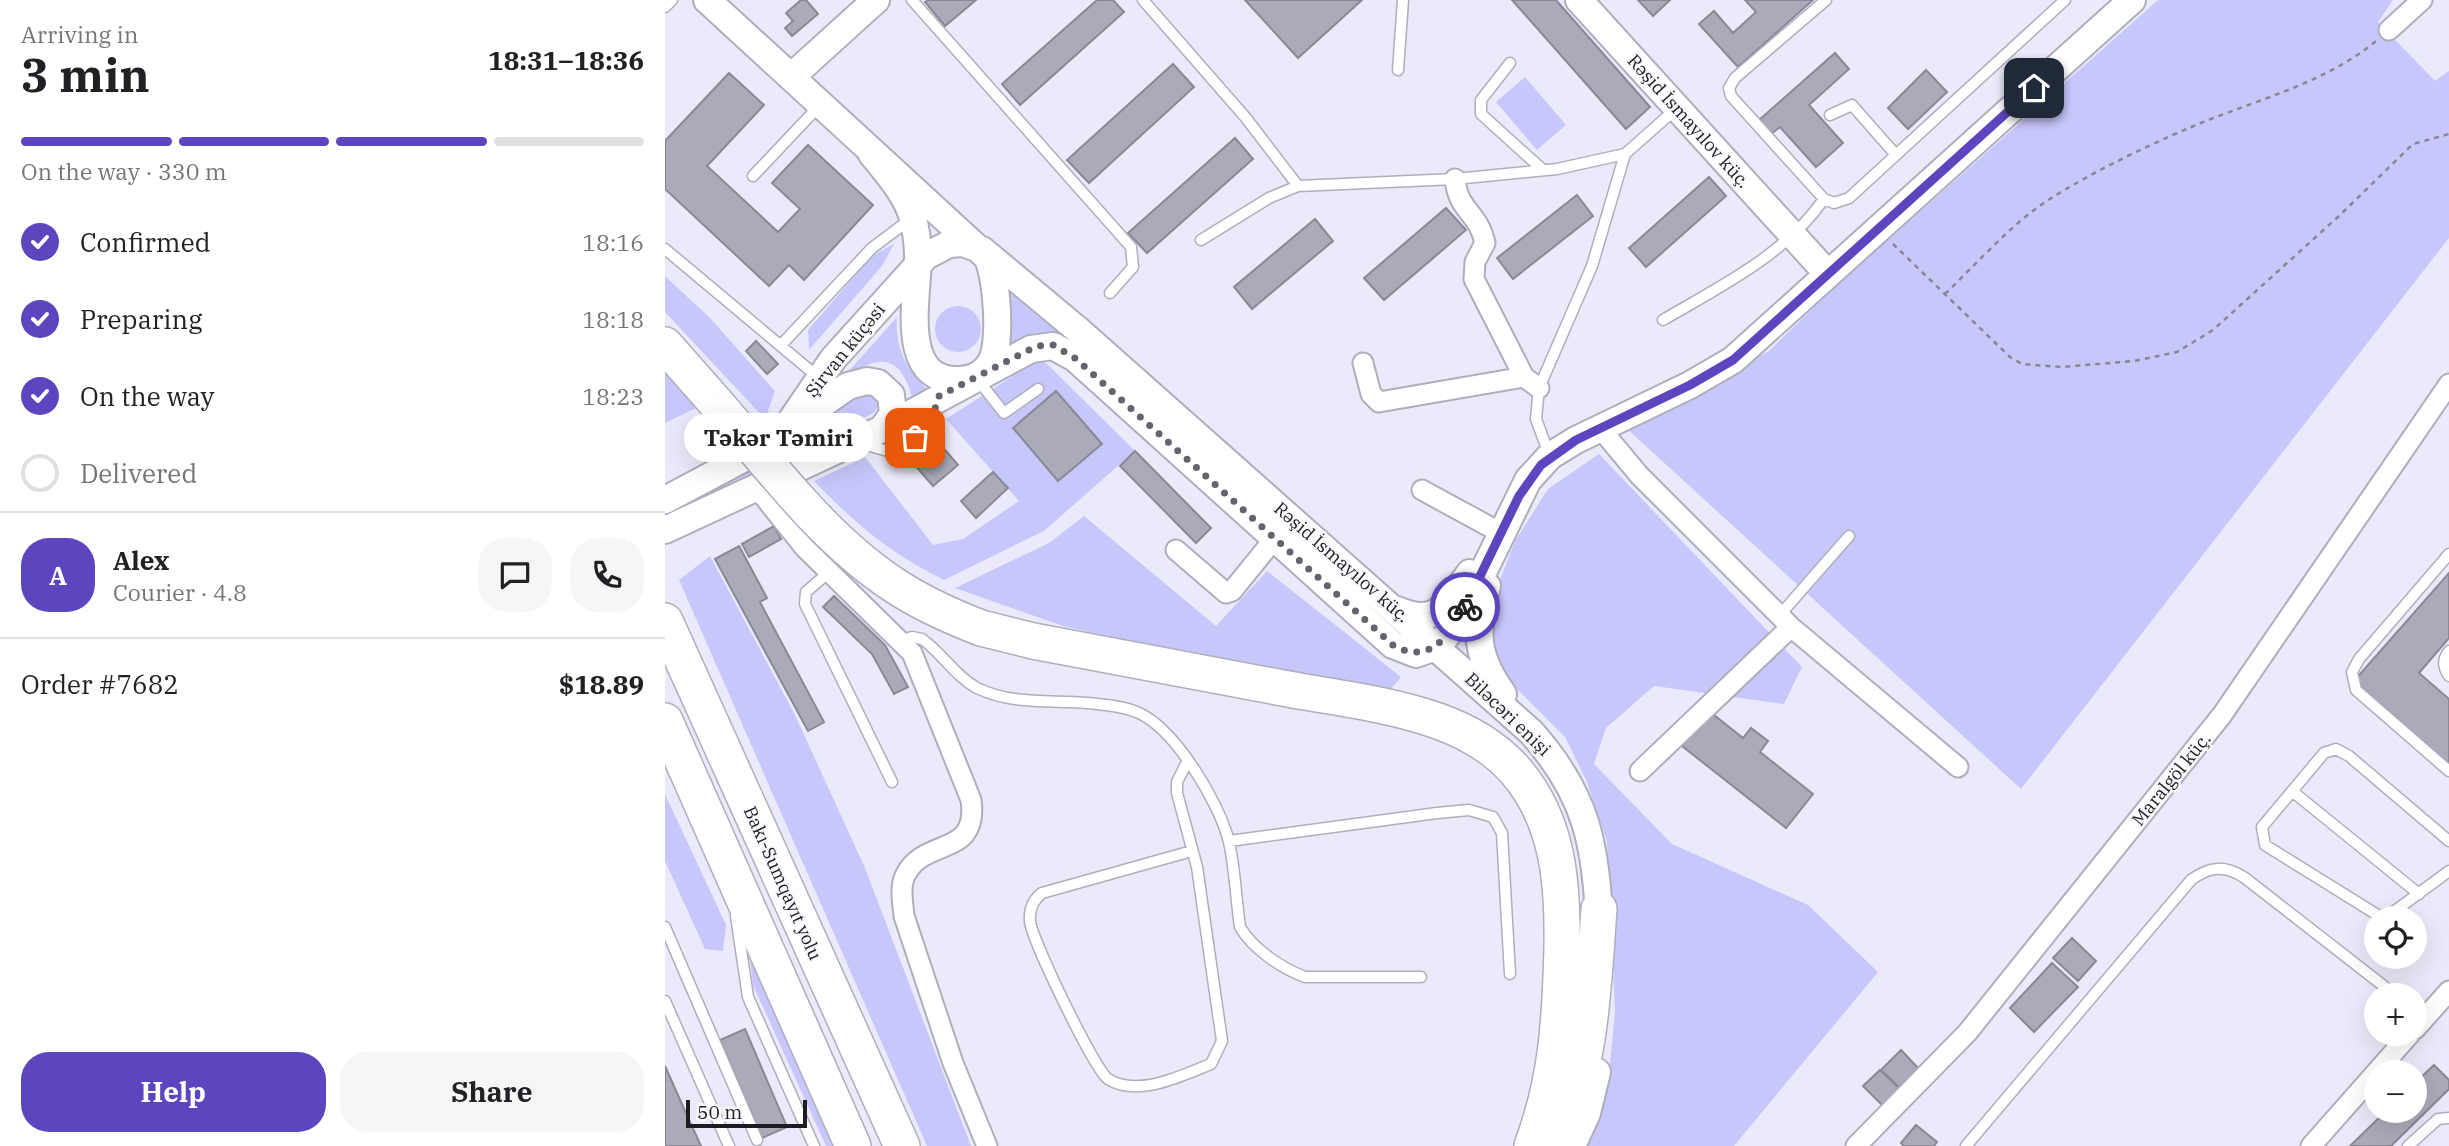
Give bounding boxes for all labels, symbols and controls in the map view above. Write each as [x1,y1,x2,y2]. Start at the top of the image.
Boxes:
text: Arriving in [21,19,138,49]
text: 18:31–18:36 [488,43,644,77]
text: 3 min [21,45,150,105]
street label: Rəşid İsmayılov küç. [1623,49,1755,193]
pin [2004,58,2064,118]
icon: home [2015,69,2053,107]
text: On the way · 330 m [21,156,227,186]
icon: check [21,223,59,261]
text: Confirmed [80,225,211,259]
text: 18:16 [582,227,644,257]
street label: Şirvan küçəsi [800,298,890,402]
icon: check [21,300,59,338]
text: Preparing [80,302,202,336]
text: 18:18 [582,304,644,334]
icon: check [21,377,59,415]
text: On the way [80,379,214,413]
text: 18:23 [582,381,644,411]
pin [885,408,945,468]
callout: Təkər Təmiri [684,414,873,462]
icon: bag [896,419,934,457]
text: Təkər Təmiri [704,422,853,452]
text: Delivered [80,456,197,490]
street label: Rəşid İsmayılov küç. [1269,497,1415,627]
button: chat [478,538,552,612]
button: phone [570,538,644,612]
text: Alex [113,543,169,577]
text: A [49,558,67,592]
courier [1430,572,1500,642]
text: Courier · 4.8 [113,577,247,607]
icon: bike [1446,588,1484,626]
text: Order #7682 [21,667,179,701]
text: $18.89 [559,667,644,701]
street label: Biləcəri enişi [1460,667,1556,761]
street label: Maralgöl küç. [2126,728,2216,830]
street label: Bakı-Sumqayıt yolu [739,802,827,964]
map controls [2364,906,2427,1123]
button: locate [2364,906,2427,969]
button: + [2364,983,2427,1046]
button: Help [21,1052,326,1132]
button: Share [340,1052,644,1132]
button: − [2364,1060,2427,1123]
scale bar [686,1097,807,1129]
text: 50 m [697,1100,742,1124]

